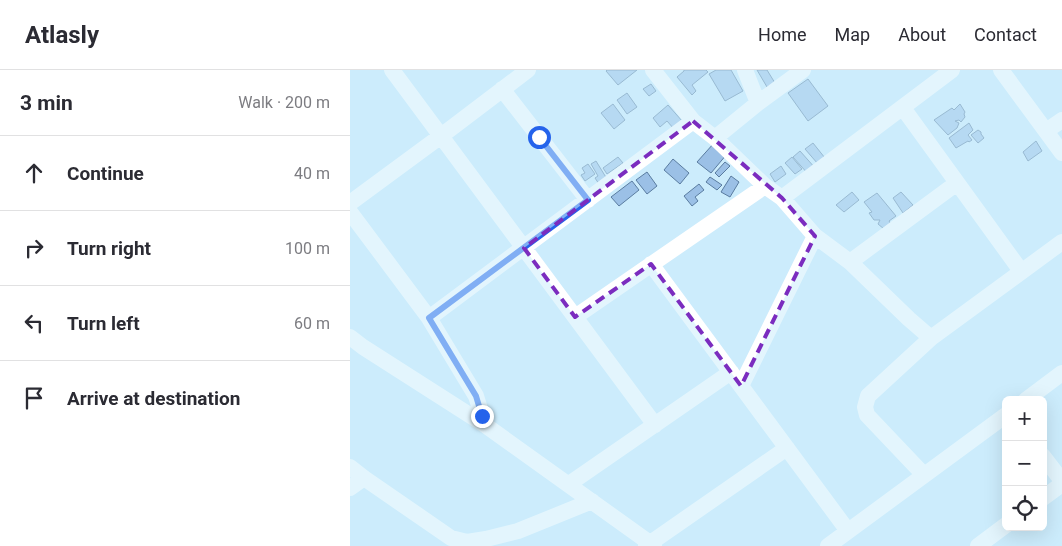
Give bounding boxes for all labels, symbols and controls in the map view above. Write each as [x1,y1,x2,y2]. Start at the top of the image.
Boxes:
text: Atlasly [25,21,99,49]
text: Home [758,24,807,45]
text: Map [835,24,870,45]
text: About [898,24,946,45]
text: Contact [974,24,1037,45]
text: 3 min [20,91,73,115]
text: Walk · 200 m [238,93,330,112]
route start [528,126,551,149]
icon: ahead [20,159,48,187]
text: Continue [67,162,144,185]
text: 40 m [294,164,330,183]
icon: right [20,234,48,262]
text: Turn right [67,237,151,260]
text: 100 m [285,239,330,258]
icon: left [20,309,48,337]
text: Turn left [67,312,140,335]
text: 60 m [294,314,330,333]
icon: arrive [20,384,48,412]
text: Arrive at destination [67,387,240,410]
map controls [1002,396,1047,531]
button: + [1002,396,1047,441]
route end [471,405,494,428]
button: − [1002,441,1047,486]
button: locate [1002,486,1047,531]

